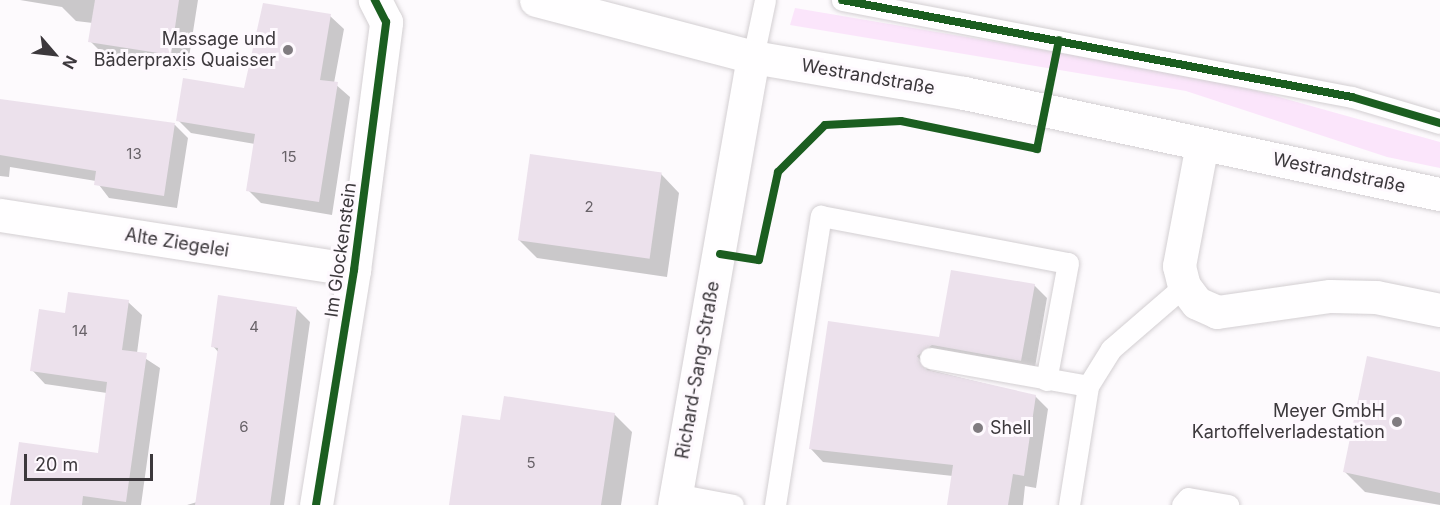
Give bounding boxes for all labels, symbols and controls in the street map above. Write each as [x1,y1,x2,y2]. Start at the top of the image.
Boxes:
north arrow [24,24,84,84]
place label: Massage und Bäderpraxis Quaisser [94,29,276,72]
marker: Massage und Bäderpraxis Quaisser [281,43,295,57]
text: N [58,52,82,73]
street label: Westrandstraße [800,55,936,99]
house number: 13 [126,145,142,163]
house number: 15 [281,148,297,166]
street label: Westrandstraße [1271,148,1407,198]
street label: Im Glockenstein [321,181,361,319]
house number: 2 [584,198,594,216]
street label: Alte Ziegelei [123,224,231,262]
street label: Richard-Sang-Straße [672,279,724,461]
house number: 4 [249,318,259,336]
house number: 14 [72,322,88,340]
place label: Meyer GmbH Kartoffelverladestation [1192,401,1385,444]
marker: Meyer GmbH Kartoffelverladestation [1390,415,1404,429]
place label: Shell [990,417,1031,439]
house number: 6 [239,418,249,436]
marker: Shell [971,421,985,435]
scale bar [27,442,156,480]
text: 20 m [35,454,78,475]
house number: 5 [526,454,536,472]

